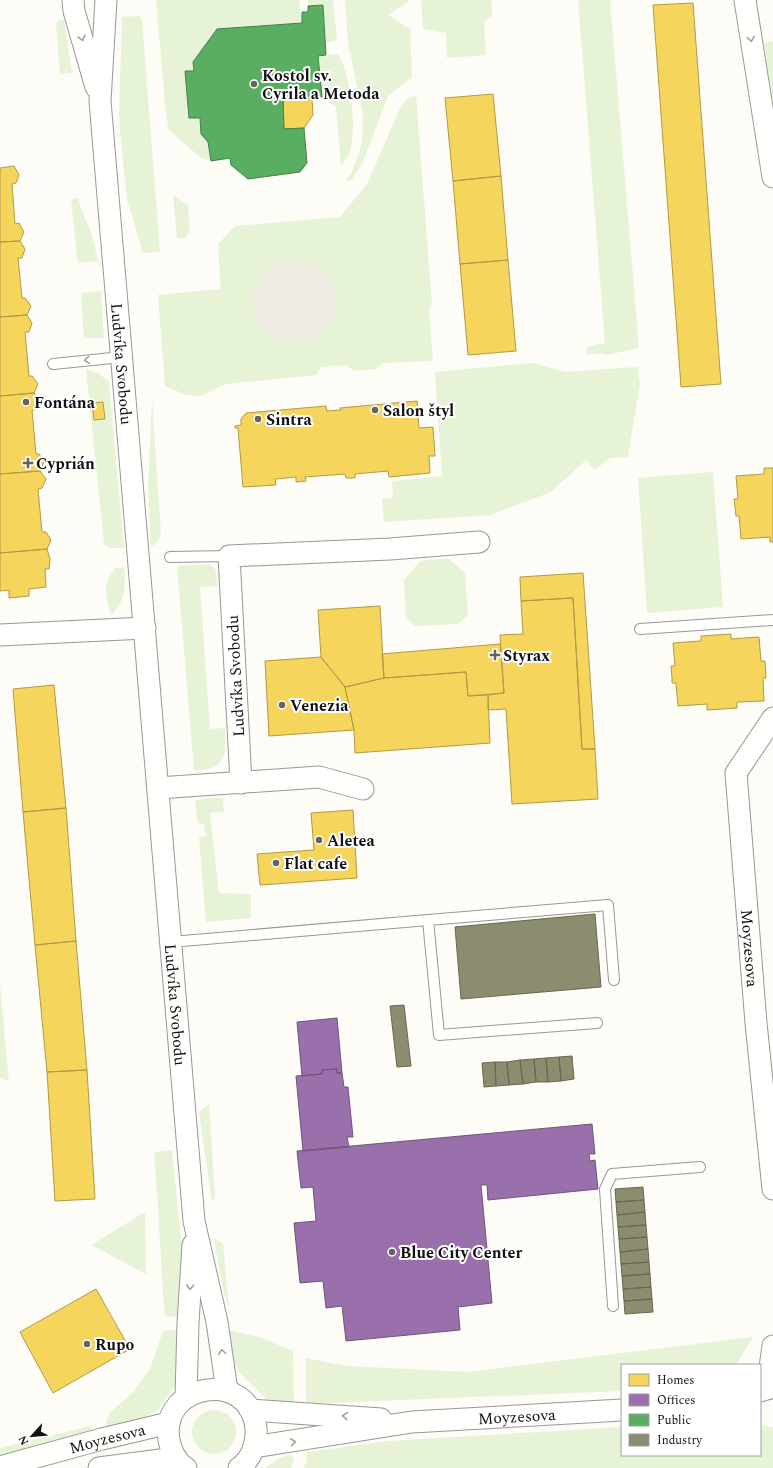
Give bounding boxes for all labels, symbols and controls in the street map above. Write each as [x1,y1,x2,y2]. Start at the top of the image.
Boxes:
one-way arrow [77,34,86,41]
one-way arrow [746,35,755,42]
place label: Kostol sv. Cyrila a Metoda [262,64,380,106]
marker: Kostol sv. Cyrila a Metoda [249,79,259,89]
street label: Ludvíka Svobodu [104,302,138,426]
one-way arrow [84,356,90,365]
place label: Fontána [34,391,96,415]
marker: Fontána [21,397,31,407]
place label: Salon štyl [383,399,454,423]
marker: Salon štyl [370,405,380,415]
place label: Sintra [266,408,312,432]
marker: Sintra [253,414,263,424]
place label: Cyprián [36,452,95,476]
marker: Cyprián [23,458,33,468]
street label: Ludvíka Svobodu [221,614,251,737]
place label: Styrax [503,644,550,668]
marker: Styrax [490,650,500,660]
place label: Venezia [290,694,349,718]
marker: Venezia [277,700,287,710]
place label: Aletea [327,829,376,853]
marker: Aletea [314,835,324,845]
place label: Flat cafe [284,852,347,876]
marker: Flat cafe [271,858,281,868]
street label: Moyzesova [734,908,764,988]
street label: Ludvíka Svobodu [158,943,192,1067]
place label: Blue City Center [400,1241,523,1265]
marker: Blue City Center [387,1247,397,1257]
one-way arrow [186,1284,195,1290]
place label: Rupo [95,1333,135,1357]
marker: Rupo [82,1339,92,1349]
one-way arrow [217,1349,226,1355]
legend [621,1364,761,1456]
text: Homes [657,1371,695,1390]
text: Offices [657,1391,696,1410]
street label: Moyzesova [477,1403,557,1431]
text: Public [657,1411,691,1430]
one-way arrow [342,1412,348,1421]
north arrow [12,1416,52,1456]
street label: Moyzesova [66,1418,148,1460]
text: Industry [657,1431,703,1450]
text: N [14,1432,33,1448]
one-way arrow [290,1438,296,1447]

